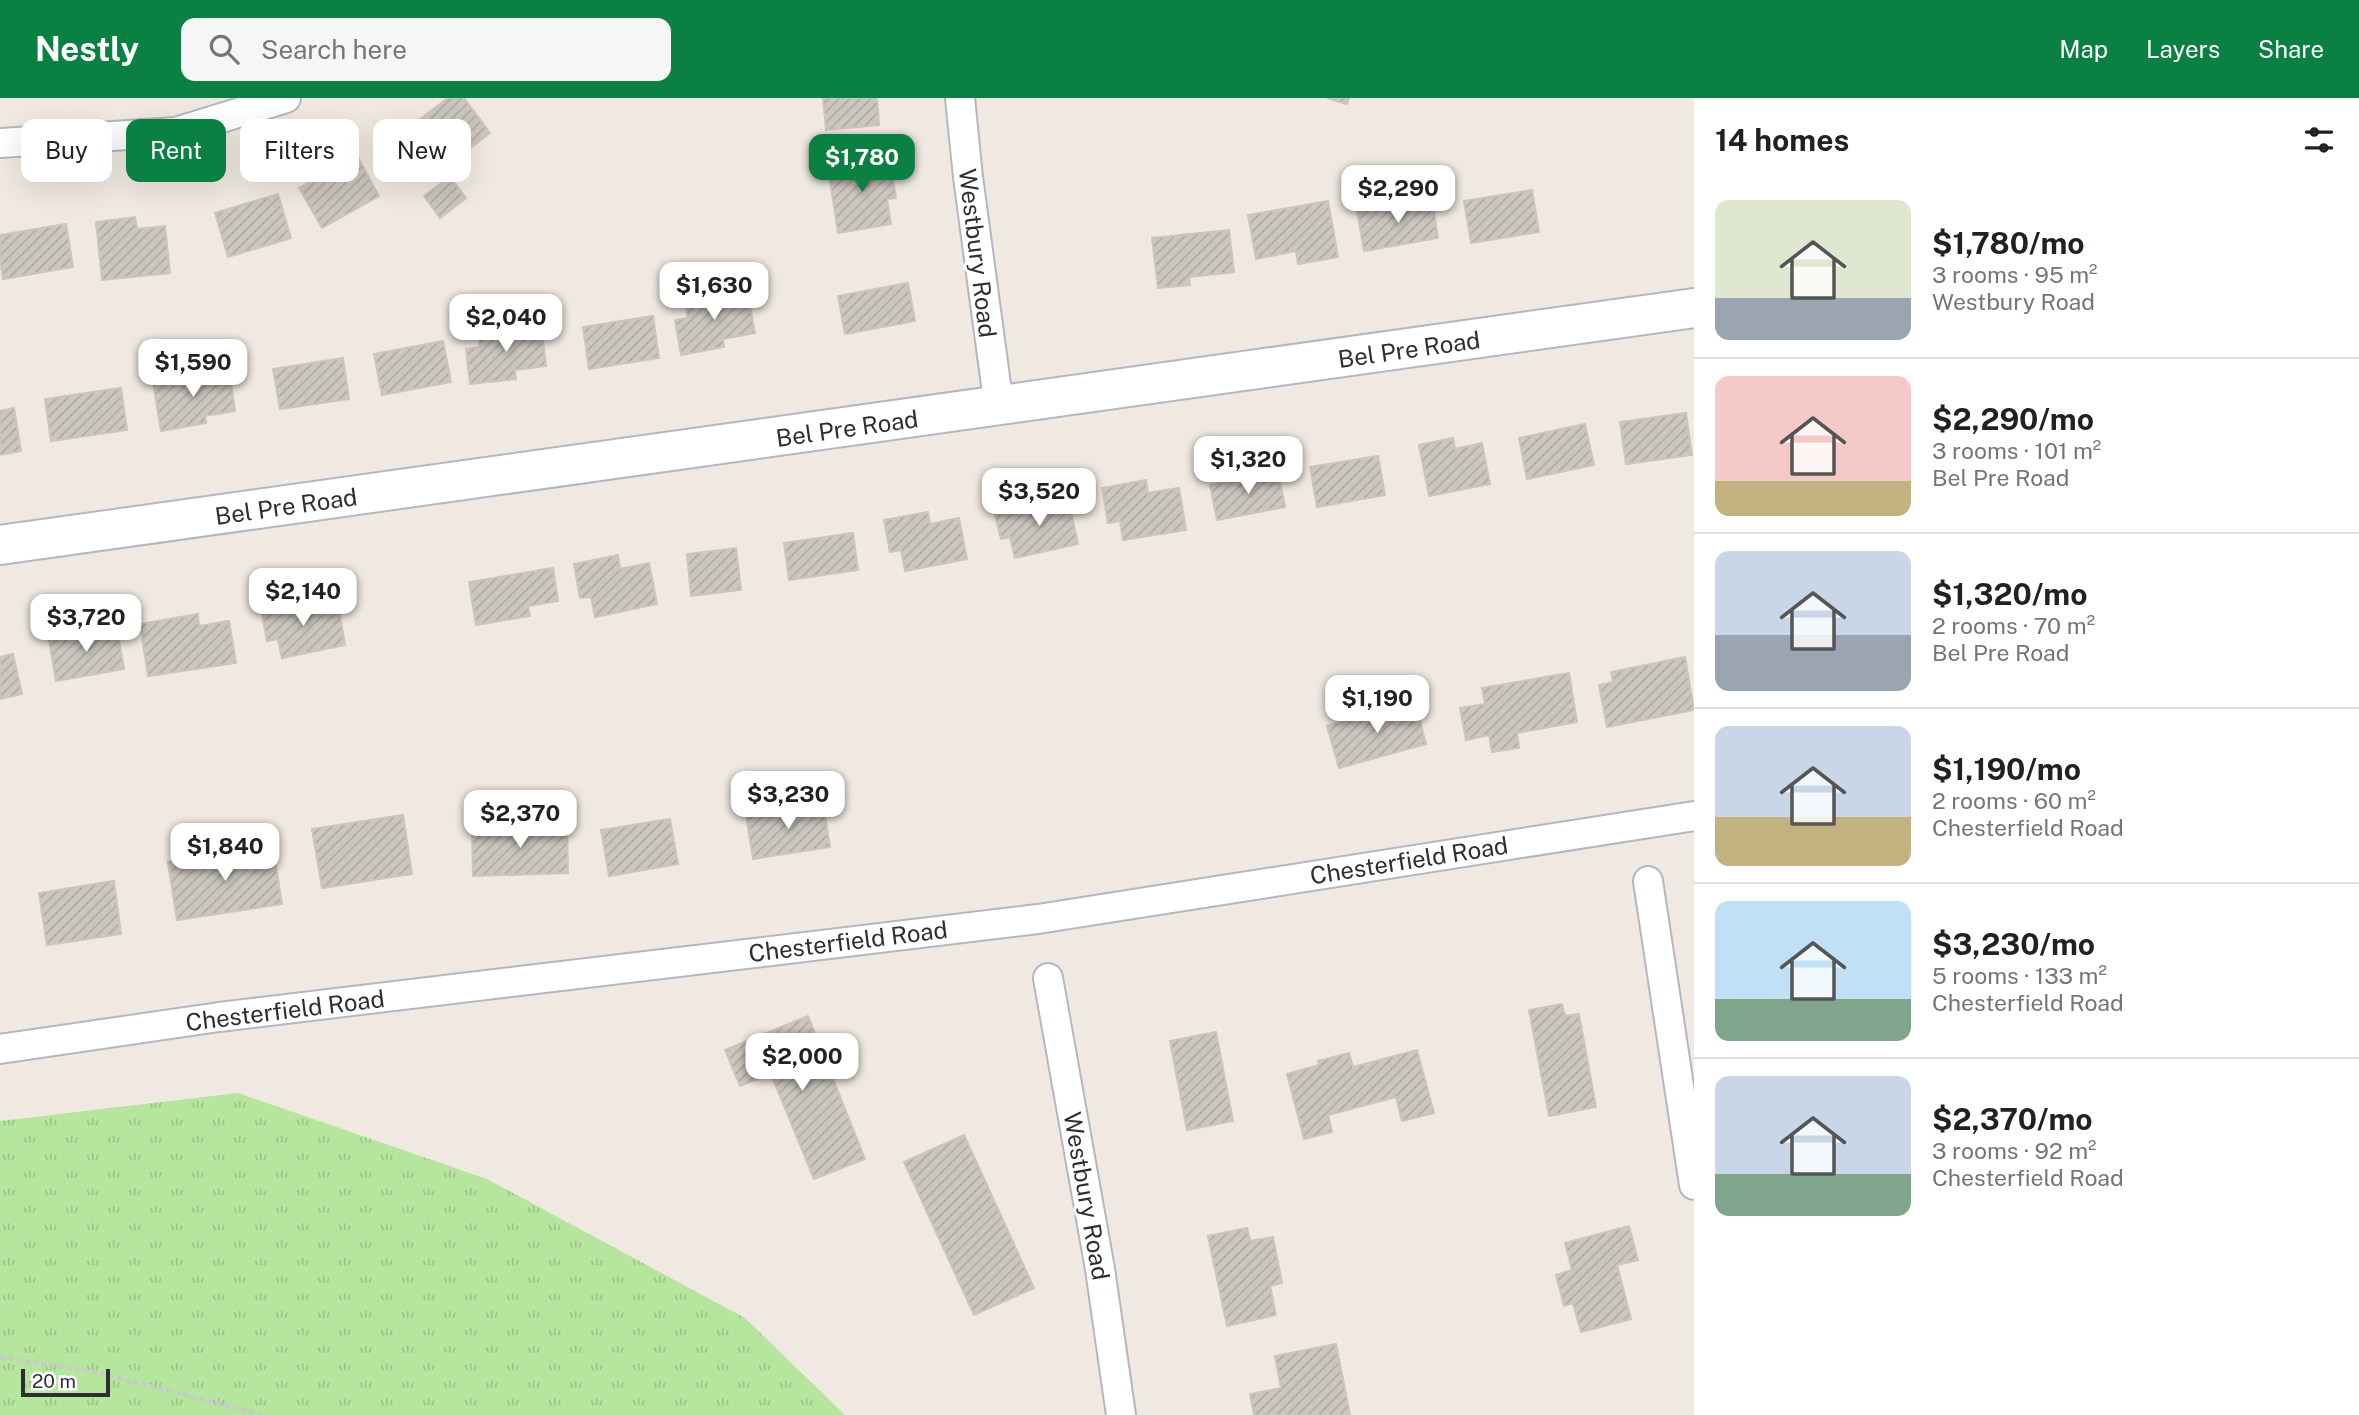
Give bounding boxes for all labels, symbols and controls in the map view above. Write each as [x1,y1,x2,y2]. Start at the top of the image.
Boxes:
search box [181,18,671,81]
text: Nestly [35,30,139,68]
icon: search [205,30,243,68]
text: Search here [261,34,407,65]
text: Map [2059,35,2108,63]
text: Layers [2146,35,2220,63]
text: Share [2258,35,2324,63]
chip: Buy [21,119,112,182]
chip: Rent [126,119,226,182]
chip: Filters [240,119,359,182]
chip: New [373,119,471,182]
icon: filters [2300,121,2338,159]
text: 14 homes [1715,122,1849,158]
pin: $1,780 [805,134,919,194]
text: $1,780 [825,143,899,170]
pin: $2,290 [1341,166,1455,225]
street label: Westbury Road [954,167,1002,339]
text: $2,290 [1357,174,1439,201]
text: $1,780/mo [1932,225,2085,261]
icon: home [1771,228,1855,312]
text: 3 rooms · 95 m² [1932,261,2098,288]
pin: $1,630 [657,262,771,322]
text: $1,630 [675,271,753,298]
text: Westbury Road [1932,288,2095,315]
pin: $2,040 [449,294,563,354]
text: $2,040 [465,303,547,330]
street label: Bel Pre Road [1336,325,1482,373]
pin: $1,590 [136,340,250,399]
text: $1,590 [154,348,232,375]
text: $2,290/mo [1932,401,2094,437]
street label: Bel Pre Road [774,404,920,452]
icon: home [1771,404,1855,488]
pin: $1,320 [1191,436,1305,496]
text: 3 rooms · 101 m² [1932,437,2101,464]
text: $1,320 [1210,445,1286,472]
text: Bel Pre Road [1932,464,2069,491]
pin: $3,520 [982,468,1096,528]
text: $3,520 [998,477,1080,504]
street label: Bel Pre Road [213,482,359,530]
pin: $2,140 [246,568,360,628]
text: $1,320/mo [1932,576,2087,612]
text: $2,140 [265,577,341,604]
icon: home [1771,579,1855,663]
pin: $3,720 [29,594,143,654]
text: $3,720 [46,603,126,630]
text: 2 rooms · 70 m² [1932,612,2095,639]
text: Bel Pre Road [1932,639,2069,666]
pin: $1,190 [1320,676,1434,735]
text: $1,190 [1341,684,1413,711]
text: $1,190/mo [1932,751,2081,787]
icon: home [1771,754,1855,838]
pin: $3,230 [731,772,845,831]
text: $3,230 [747,780,829,807]
text: 2 rooms · 60 m² [1932,787,2096,814]
pin: $2,370 [463,790,577,850]
text: $2,370 [480,799,560,826]
text: Chesterfield Road [1932,814,2124,841]
pin: $1,840 [168,824,282,883]
street label: Chesterfield Road [1308,831,1510,889]
text: $1,840 [186,832,264,859]
street label: Chesterfield Road [747,915,949,967]
text: $3,230/mo [1932,926,2095,962]
icon: home [1771,929,1855,1013]
text: 5 rooms · 133 m² [1932,962,2107,989]
street label: Chesterfield Road [184,984,386,1036]
text: Chesterfield Road [1932,989,2124,1016]
pin: $2,000 [745,1034,859,1093]
text: $2,000 [762,1042,842,1069]
text: $2,370/mo [1932,1101,2093,1137]
icon: home [1771,1104,1855,1188]
street label: Westbury Road [1058,1110,1116,1282]
text: 3 rooms · 92 m² [1932,1137,2097,1164]
text: Chesterfield Road [1932,1164,2124,1191]
scale bar [21,1366,110,1398]
text: 20 m [32,1370,76,1392]

